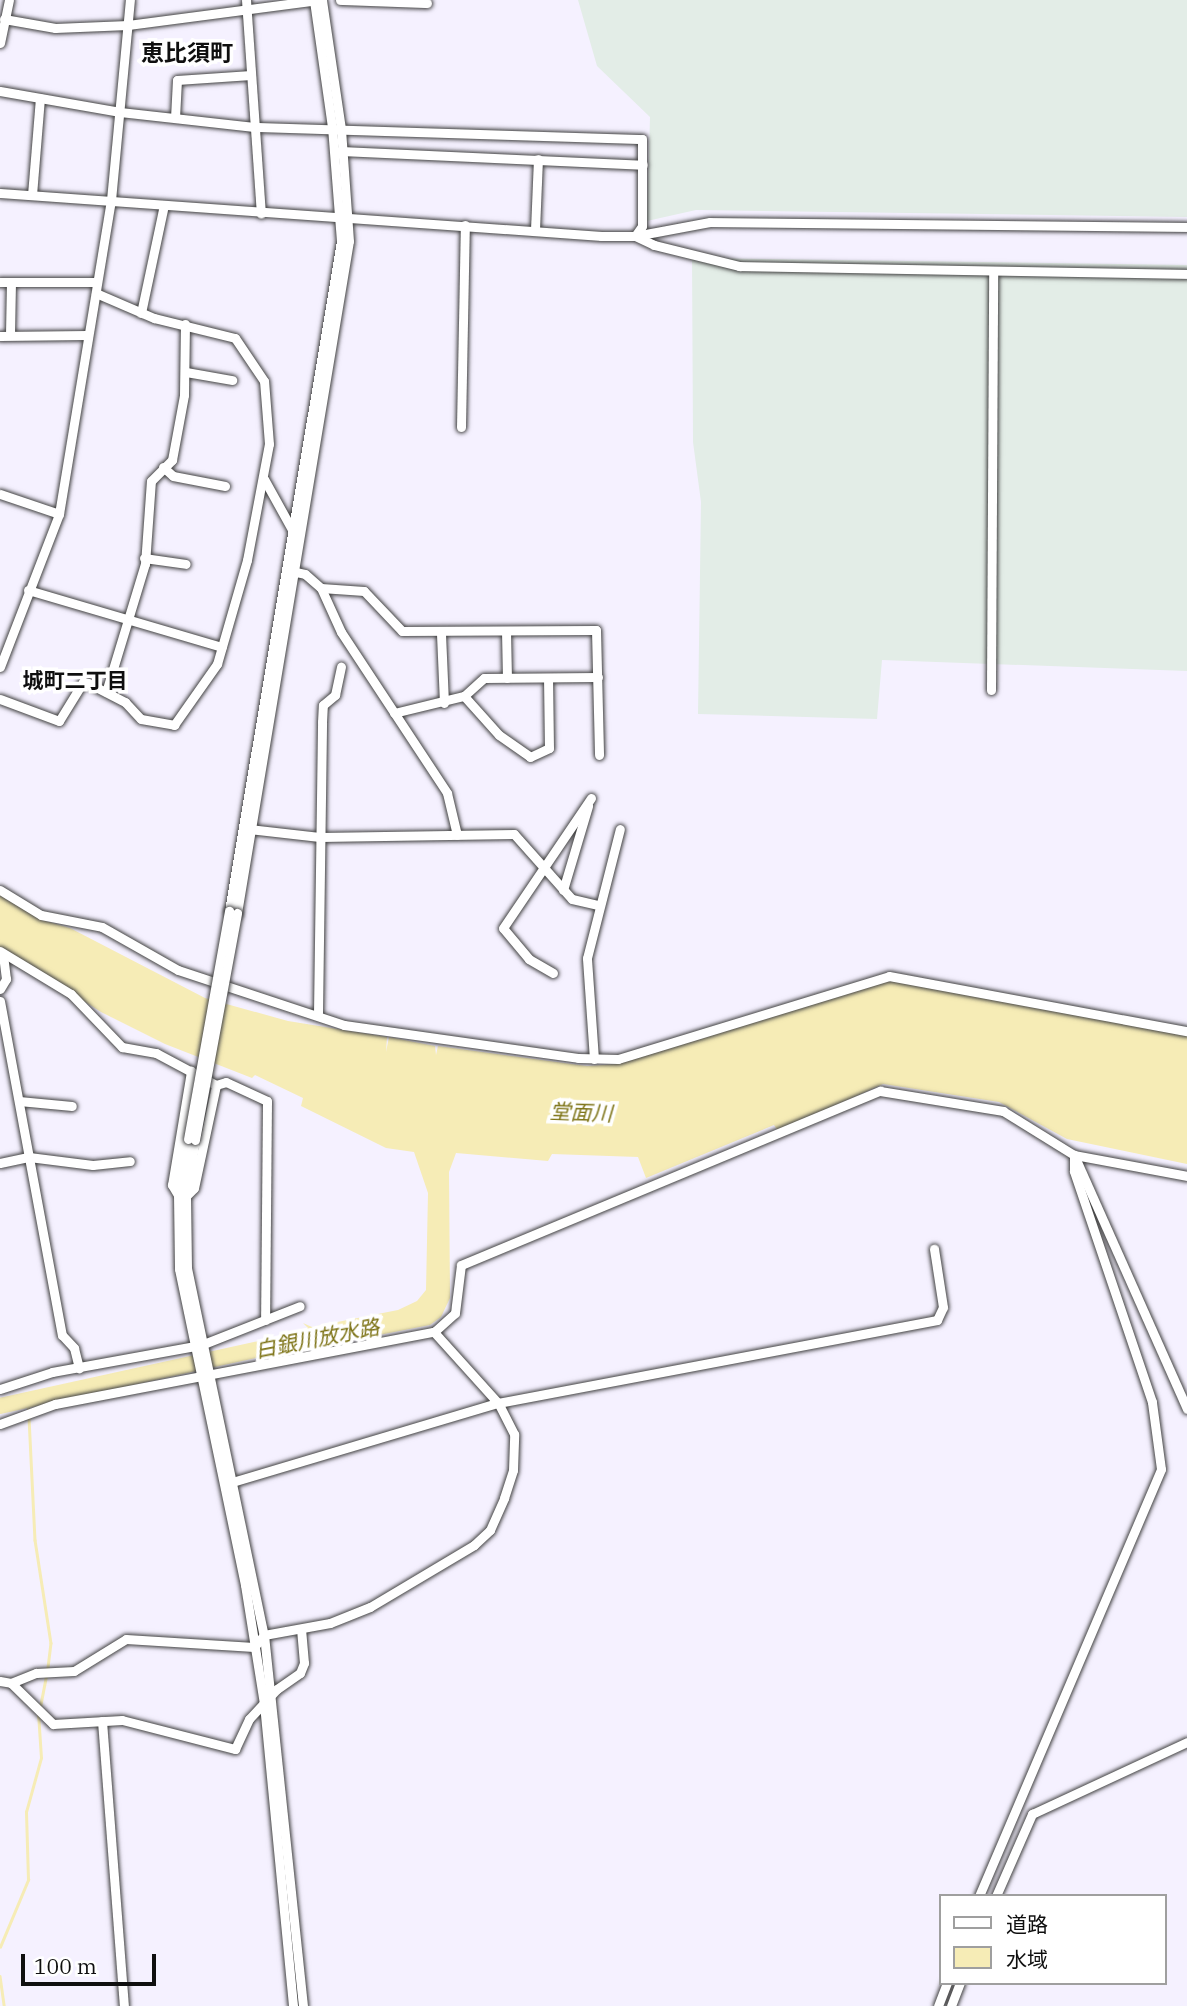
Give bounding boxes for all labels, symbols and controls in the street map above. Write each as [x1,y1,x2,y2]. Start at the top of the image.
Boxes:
district label: 恵比須町 [141,38,233,66]
district label: 城町二丁目 [23,667,127,693]
water label: 堂面川 [549,1098,613,1126]
water label: 白銀川放水路 [253,1314,381,1362]
legend [939,1894,1166,1985]
text: 道路 [1006,1910,1048,1938]
scale bar [24,1940,159,1984]
text: 水域 [1006,1945,1048,1973]
text: 100 m [34,1952,97,1980]

